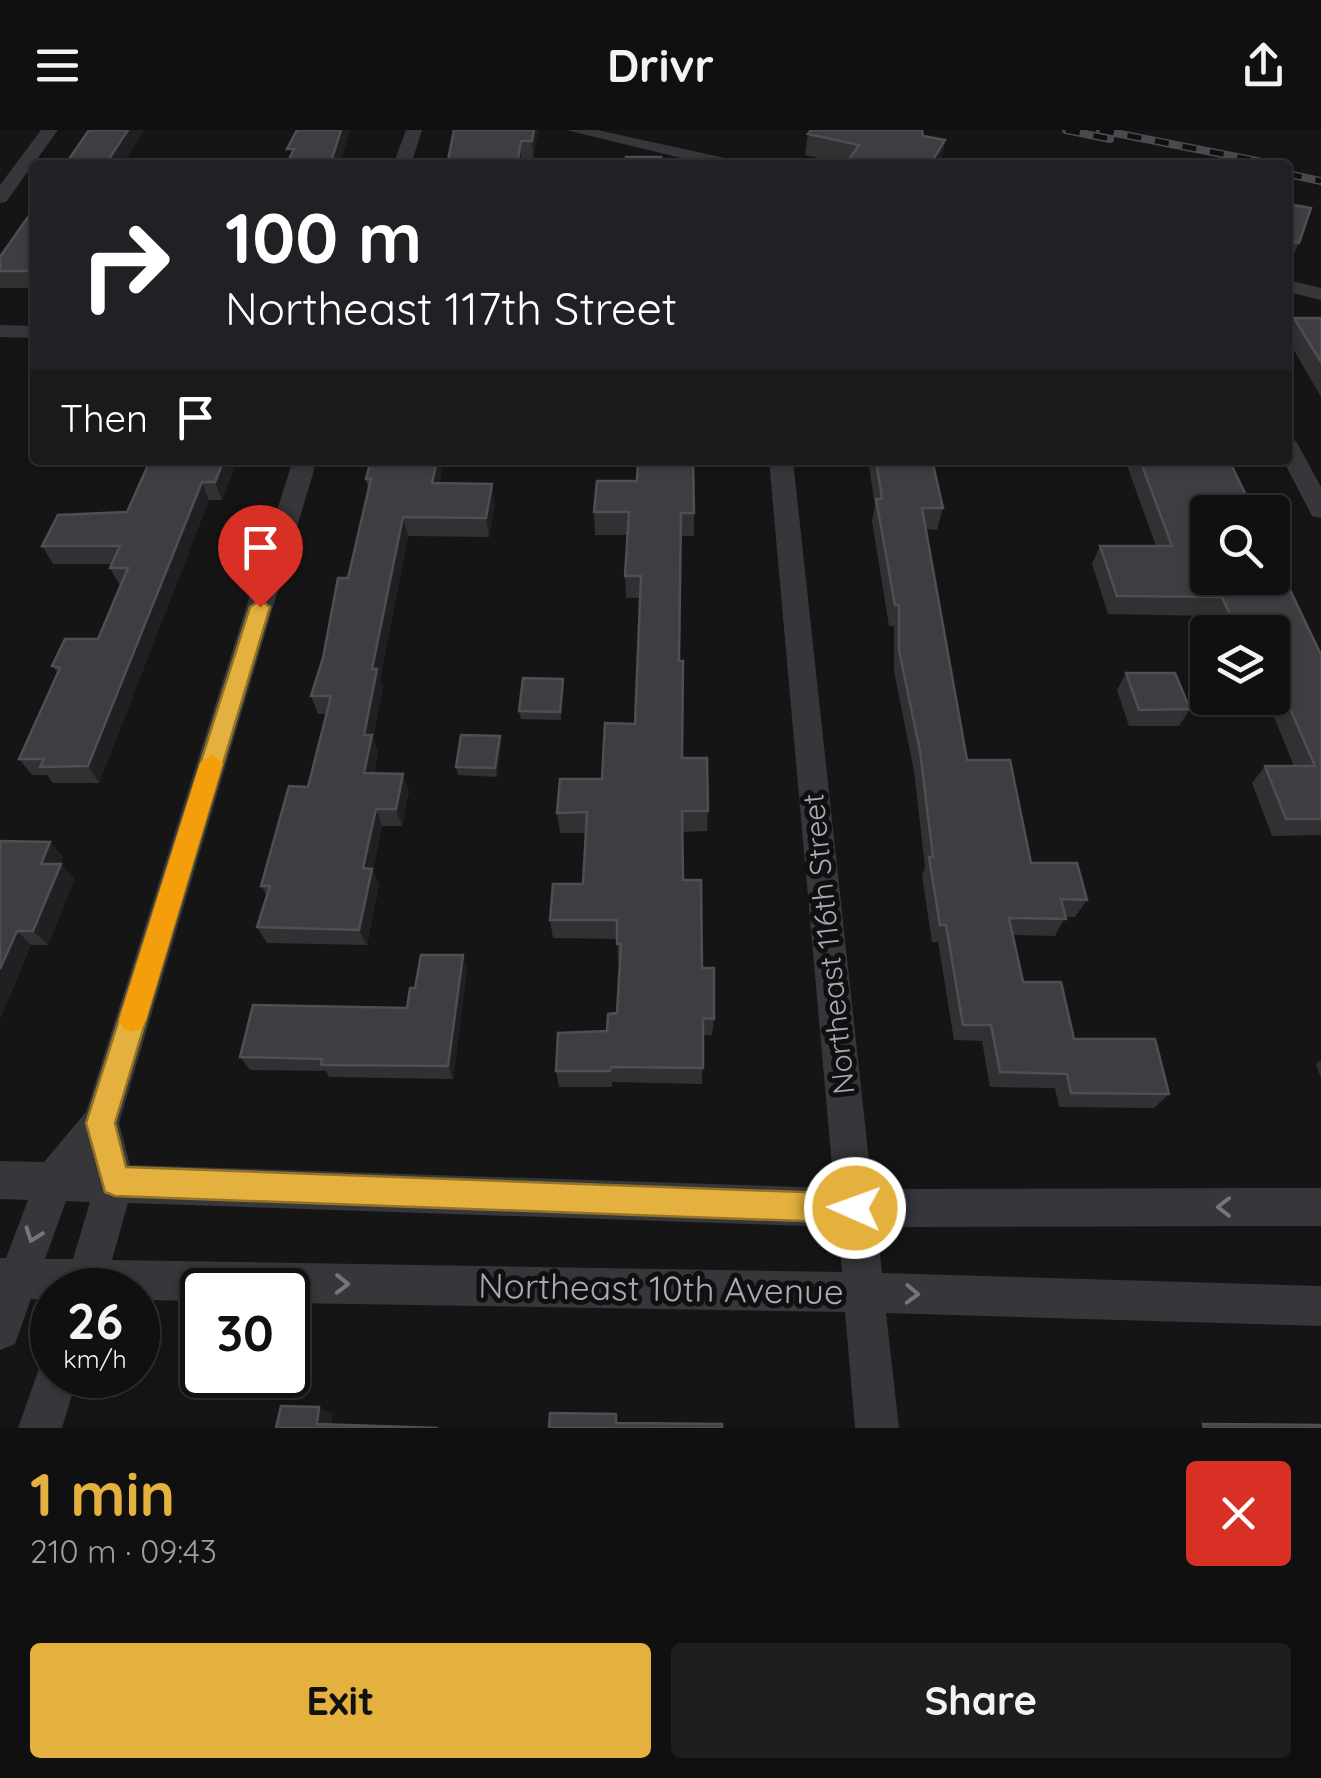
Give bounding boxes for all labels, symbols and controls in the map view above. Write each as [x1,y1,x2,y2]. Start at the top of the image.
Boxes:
text: Drivr [607,37,714,93]
icon: menu [30,38,85,93]
icon: share [1236,38,1291,93]
text: 100 m [225,193,422,281]
icon: right [60,200,190,330]
text: Northeast 117th Street [225,280,677,336]
icon: arrive [168,390,223,445]
text: Then [60,394,148,442]
map controls [1190,495,1290,715]
button: search [1190,495,1290,595]
pin [218,505,303,608]
icon: arrive [233,520,288,575]
button: layers [1190,615,1290,715]
street label: Northeast 116th Street [793,792,863,1096]
position arrow [803,1156,907,1260]
one-way arrow [1215,1197,1231,1218]
one-way arrow [25,1225,45,1243]
street label: Northeast 10th Avenue [478,1263,844,1313]
speed limit sign: 30 [180,1268,310,1398]
one-way arrow [335,1273,351,1294]
one-way arrow [905,1283,921,1304]
text: 26 [67,1289,123,1352]
text: km/h [63,1343,127,1374]
text: 1 min [30,1456,175,1531]
button: close [1186,1461,1291,1566]
text: 210 m · 09:43 [30,1531,217,1571]
button: Exit [30,1643,651,1758]
button: Share [671,1643,1291,1758]

